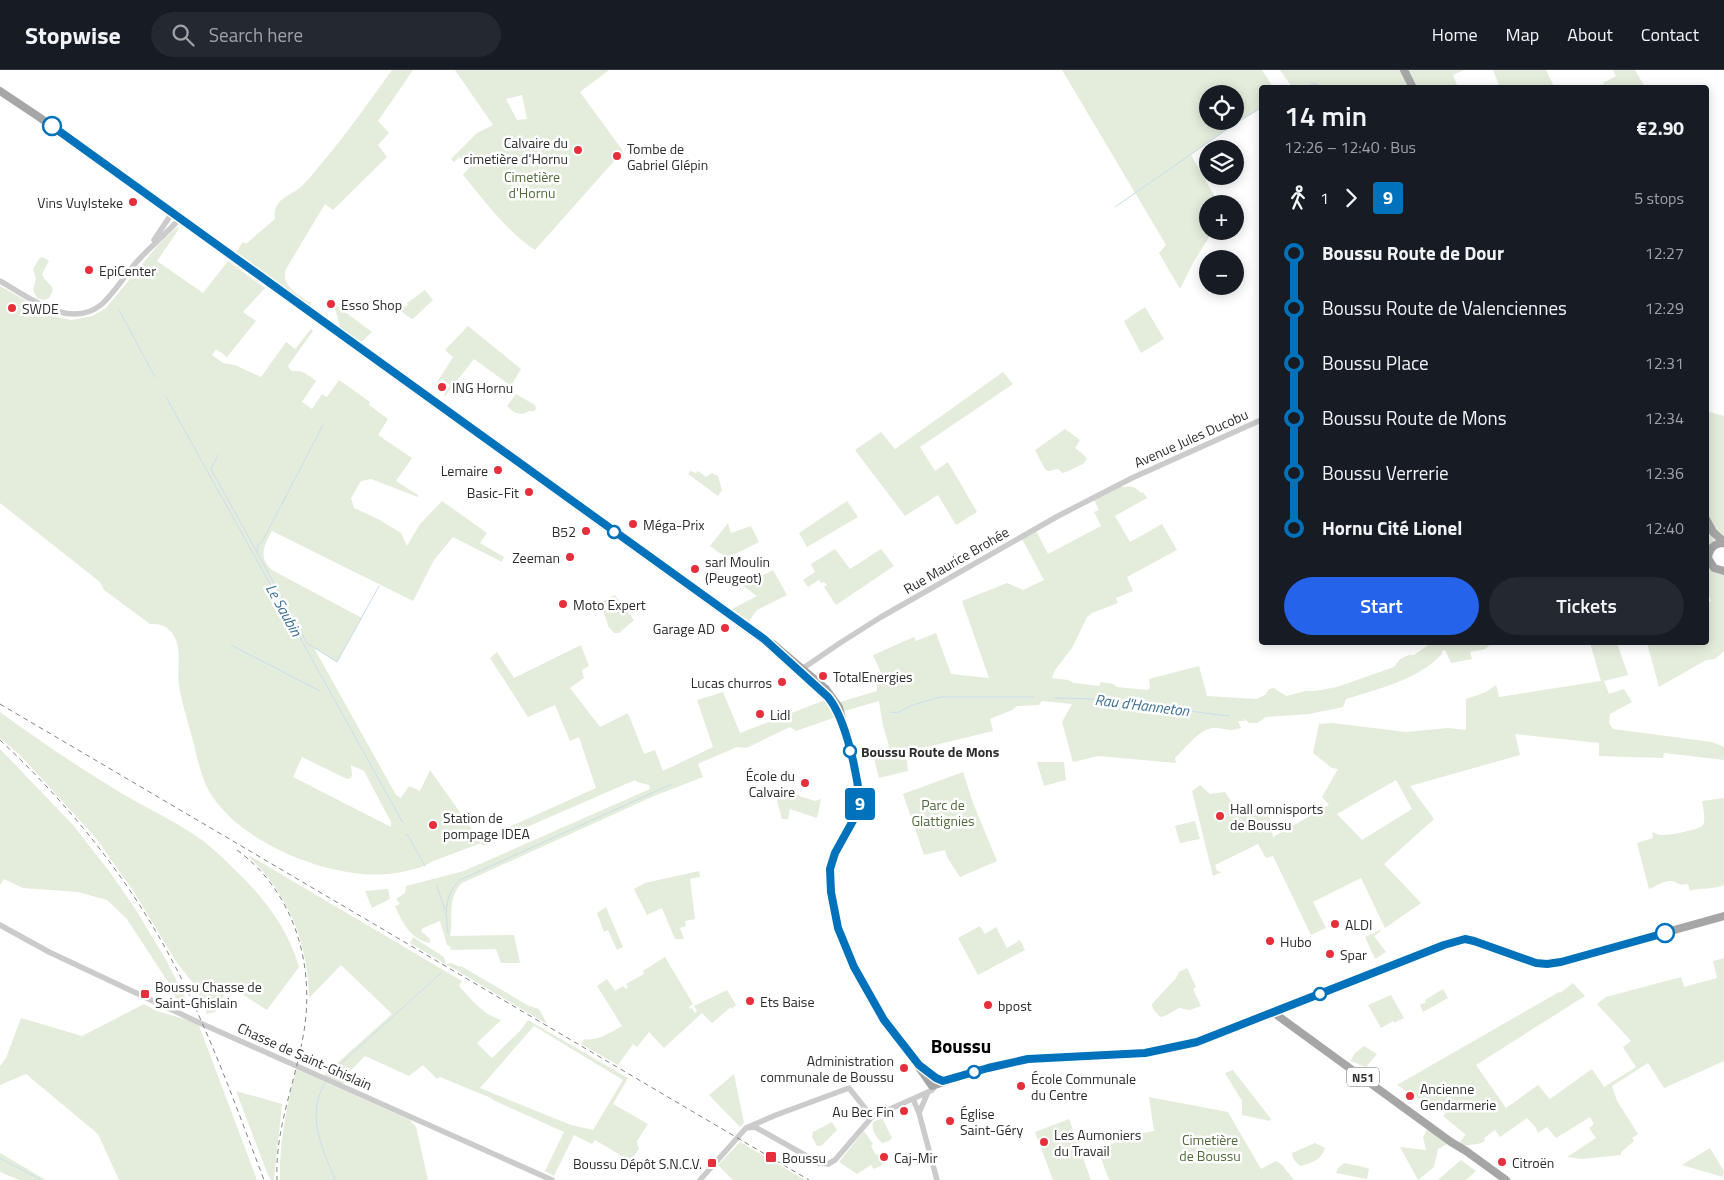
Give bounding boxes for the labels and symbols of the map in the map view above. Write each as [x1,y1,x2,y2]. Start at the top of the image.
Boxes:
unlabelled marker [42,116,62,136]
place label: Calvaire du cimetière d'Hornu [463,132,568,169]
place label: Tombe de Gabriel Glépin [627,138,708,175]
marker: Calvaire du cimetière d'Hornu [572,144,584,156]
marker: Tombe de Gabriel Glépin [611,150,623,162]
park label: Cimetière d'Hornu [504,166,560,203]
place label: Vins Vuylsteke [37,192,123,213]
marker: Vins Vuylsteke [127,196,139,208]
place label: EpiCenter [99,260,156,281]
marker: EpiCenter [83,264,95,276]
place label: Esso Shop [341,294,402,315]
place label: SWDE [22,298,59,319]
marker: Esso Shop [325,298,337,310]
marker: SWDE [6,302,18,314]
place label: ING Hornu [452,377,513,398]
marker: ING Hornu [436,381,448,393]
street label: Avenue Jules Ducobu [1131,403,1251,473]
place label: Lemaire [441,460,488,481]
marker: Lemaire [492,464,504,476]
place label: Basic-Fit [467,482,519,503]
marker: Basic-Fit [523,486,535,498]
place label: Méga-Prix [643,514,705,535]
marker: Méga-Prix [627,518,639,530]
place label: B52 [552,521,576,542]
street label: Rue Maurice Brohée [899,521,1013,599]
marker: B52 [580,525,592,537]
unlabelled marker [607,525,621,539]
place label: Zeeman [512,547,560,568]
marker: Zeeman [564,551,576,563]
place label: sarl Moulin (Peugeot) [705,551,770,588]
marker: sarl Moulin (Peugeot) [689,563,701,575]
water label: Le Saubin [260,579,308,641]
place label: Moto Expert [573,594,646,615]
marker: Moto Expert [557,598,569,610]
place label: Garage AD [653,618,715,639]
marker: Garage AD [719,622,731,634]
place label: TotalEnergies [833,666,913,687]
marker: TotalEnergies [817,670,829,682]
place label: Lucas churros [691,672,772,693]
marker: Lucas churros [776,676,788,688]
water label: Rau d'Hanneton [1094,688,1191,722]
place label: Lidl [770,704,790,725]
marker: Lidl [754,708,766,720]
place label: Boussu Route de Mons [861,741,1000,762]
marker: Boussu Route de Mons [843,744,857,758]
place label: École du Calvaire [746,765,795,802]
marker: École du Calvaire [799,777,811,789]
line badge: 9 [844,788,876,820]
park label: Parc de Glattignies [911,794,975,831]
place label: Hall omnisports de Boussu [1230,798,1323,835]
place label: Station de pompage IDEA [443,807,530,844]
marker: Hall omnisports de Boussu [1214,810,1226,822]
marker: Station de pompage IDEA [427,819,439,831]
place label: ALDI [1345,914,1373,935]
marker: ALDI [1329,918,1341,930]
unlabelled marker [1655,923,1675,943]
place label: Hubo [1280,931,1312,952]
marker: Hubo [1264,935,1276,947]
place label: Spar [1340,944,1367,965]
marker: Spar [1324,948,1336,960]
place label: Boussu Chasse de Saint-Ghislain [155,976,262,1013]
unlabelled marker [1313,987,1327,1001]
marker: Boussu Chasse de Saint-Ghislain [139,988,151,1000]
place label: Ets Baise [760,991,814,1012]
marker: Ets Baise [744,995,756,1007]
place label: bpost [998,995,1032,1016]
marker: bpost [982,999,994,1011]
street label: Chasse de Saint-Ghislain [234,1017,376,1095]
district label: Boussu [931,1031,991,1060]
place label: Administration communale de Boussu [760,1050,894,1087]
marker: Administration communale de Boussu [898,1062,910,1074]
unlabelled marker [967,1065,981,1079]
place label: École Communale du Centre [1031,1068,1136,1105]
road number: N51 [1347,1068,1379,1086]
place label: Ancienne Gendarmerie [1420,1078,1496,1115]
marker: École Communale du Centre [1015,1080,1027,1092]
marker: Ancienne Gendarmerie [1404,1090,1416,1102]
place label: Au Bec Fin [832,1101,894,1122]
place label: Église Saint-Géry [960,1103,1023,1140]
marker: Au Bec Fin [898,1105,910,1117]
marker: Église Saint-Géry [944,1115,956,1127]
place label: Les Aumoniers du Travail [1054,1124,1141,1161]
park label: Cimetière de Boussu [1179,1129,1241,1166]
marker: Les Aumoniers du Travail [1038,1136,1050,1148]
place label: Boussu [782,1147,826,1168]
place label: Caj-Mir [894,1147,938,1168]
marker: Boussu [764,1150,778,1164]
marker: Caj-Mir [878,1151,890,1163]
place label: Citroën [1512,1152,1554,1173]
place label: Boussu Dépôt S.N.C.V. [573,1153,702,1174]
marker: Citroën [1496,1156,1508,1168]
marker: Boussu Dépôt S.N.C.V. [706,1157,718,1169]

